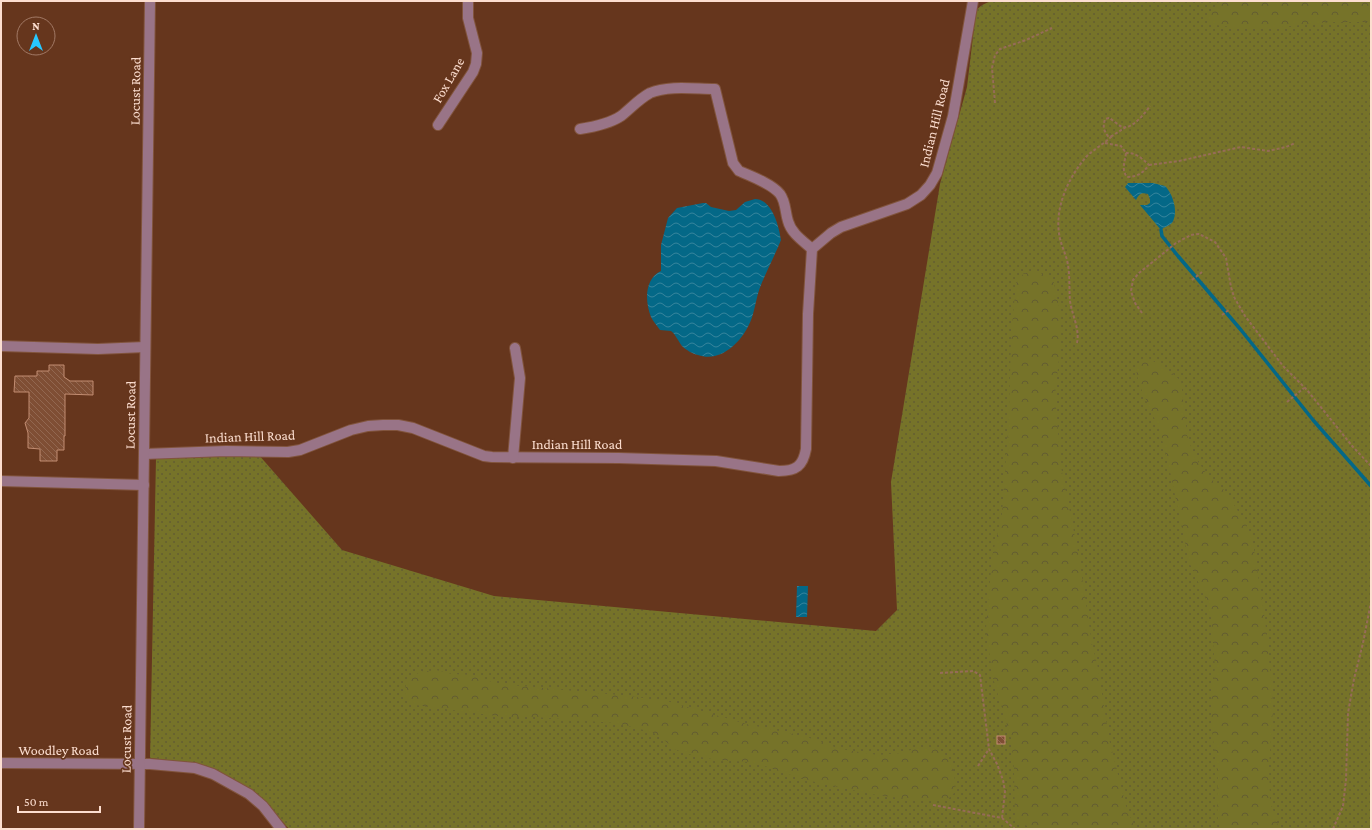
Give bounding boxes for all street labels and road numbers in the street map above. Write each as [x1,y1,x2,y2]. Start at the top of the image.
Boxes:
street label: Fox Lane [429,54,467,106]
street label: Locust Road [126,56,144,125]
street label: Indian Hill Road [915,76,953,169]
street label: Locust Road [121,380,139,449]
street label: Indian Hill Road [204,426,296,446]
street label: Indian Hill Road [532,436,623,452]
street label: Locust Road [117,704,135,773]
street label: Woodley Road [19,742,100,758]

